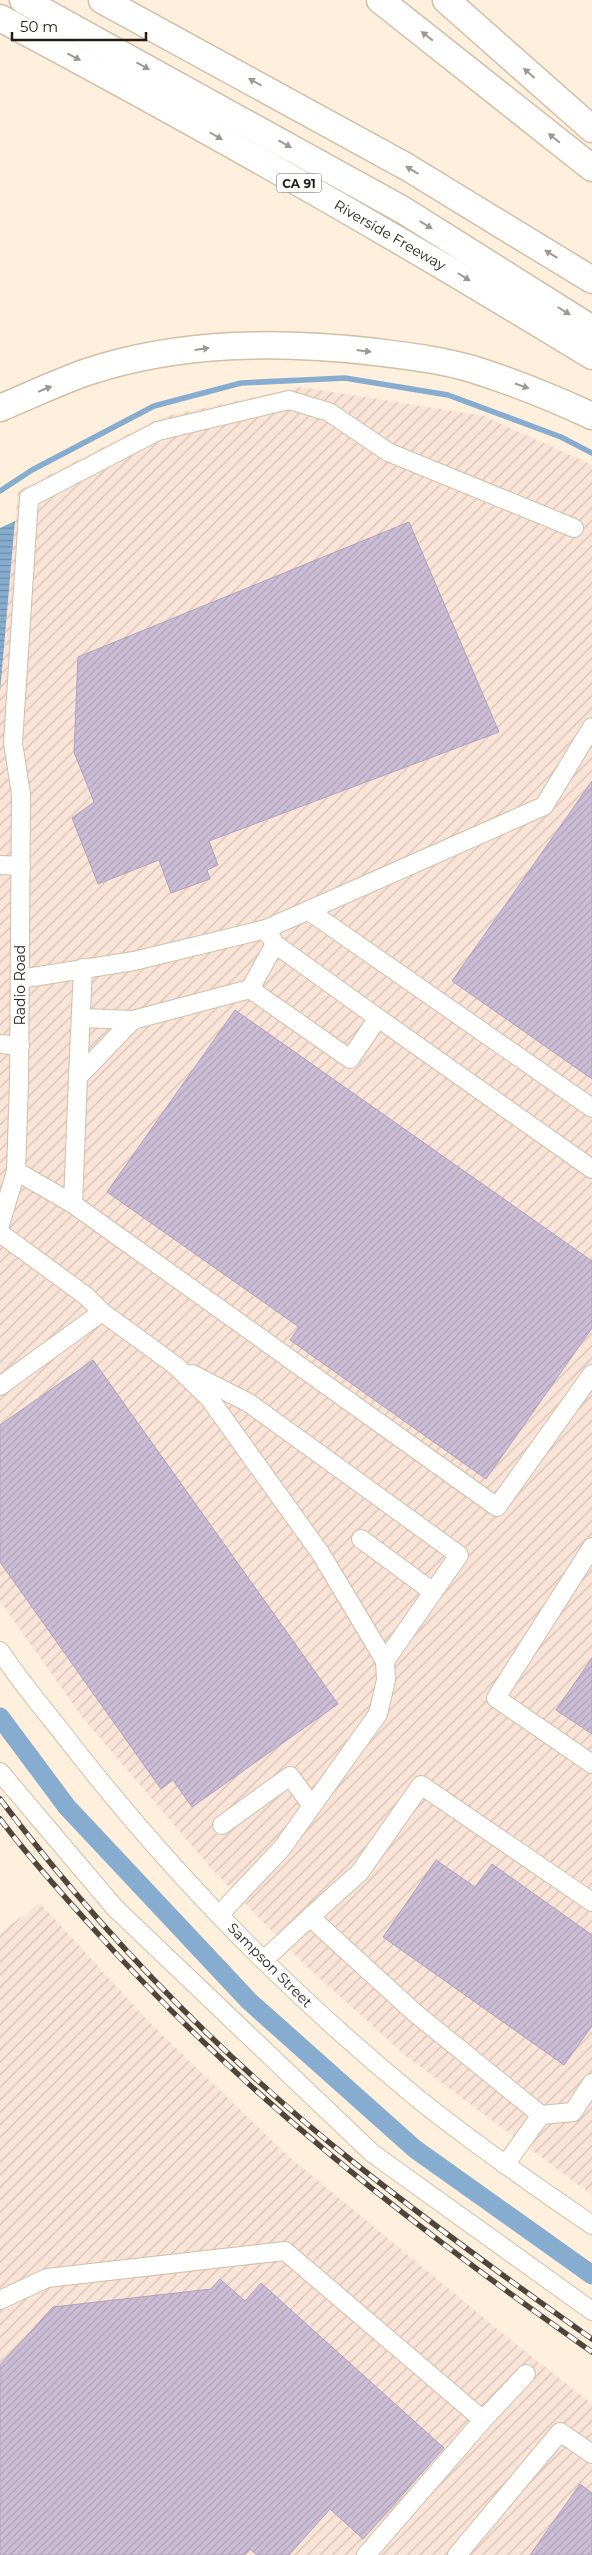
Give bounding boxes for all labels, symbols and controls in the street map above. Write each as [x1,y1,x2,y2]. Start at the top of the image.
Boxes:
scale bar [12,10,146,42]
text: 50 m [20,17,58,36]
one-way arrow [421,31,434,42]
one-way arrow [67,53,81,61]
one-way arrow [136,61,150,70]
one-way arrow [524,67,536,79]
one-way arrow [248,78,262,86]
one-way arrow [210,131,223,140]
one-way arrow [548,132,561,143]
one-way arrow [278,140,292,149]
one-way arrow [405,165,418,174]
road number: CA 91 [276,174,322,192]
street label: Riverside Freeway [331,196,449,275]
one-way arrow [420,220,433,229]
one-way arrow [544,249,557,259]
one-way arrow [457,273,470,282]
one-way arrow [557,306,570,316]
one-way arrow [194,345,210,353]
one-way arrow [356,347,372,355]
one-way arrow [515,382,530,390]
one-way arrow [38,385,52,393]
street label: Radio Road [11,945,29,1025]
street label: Sampson Street [224,1919,316,2011]

